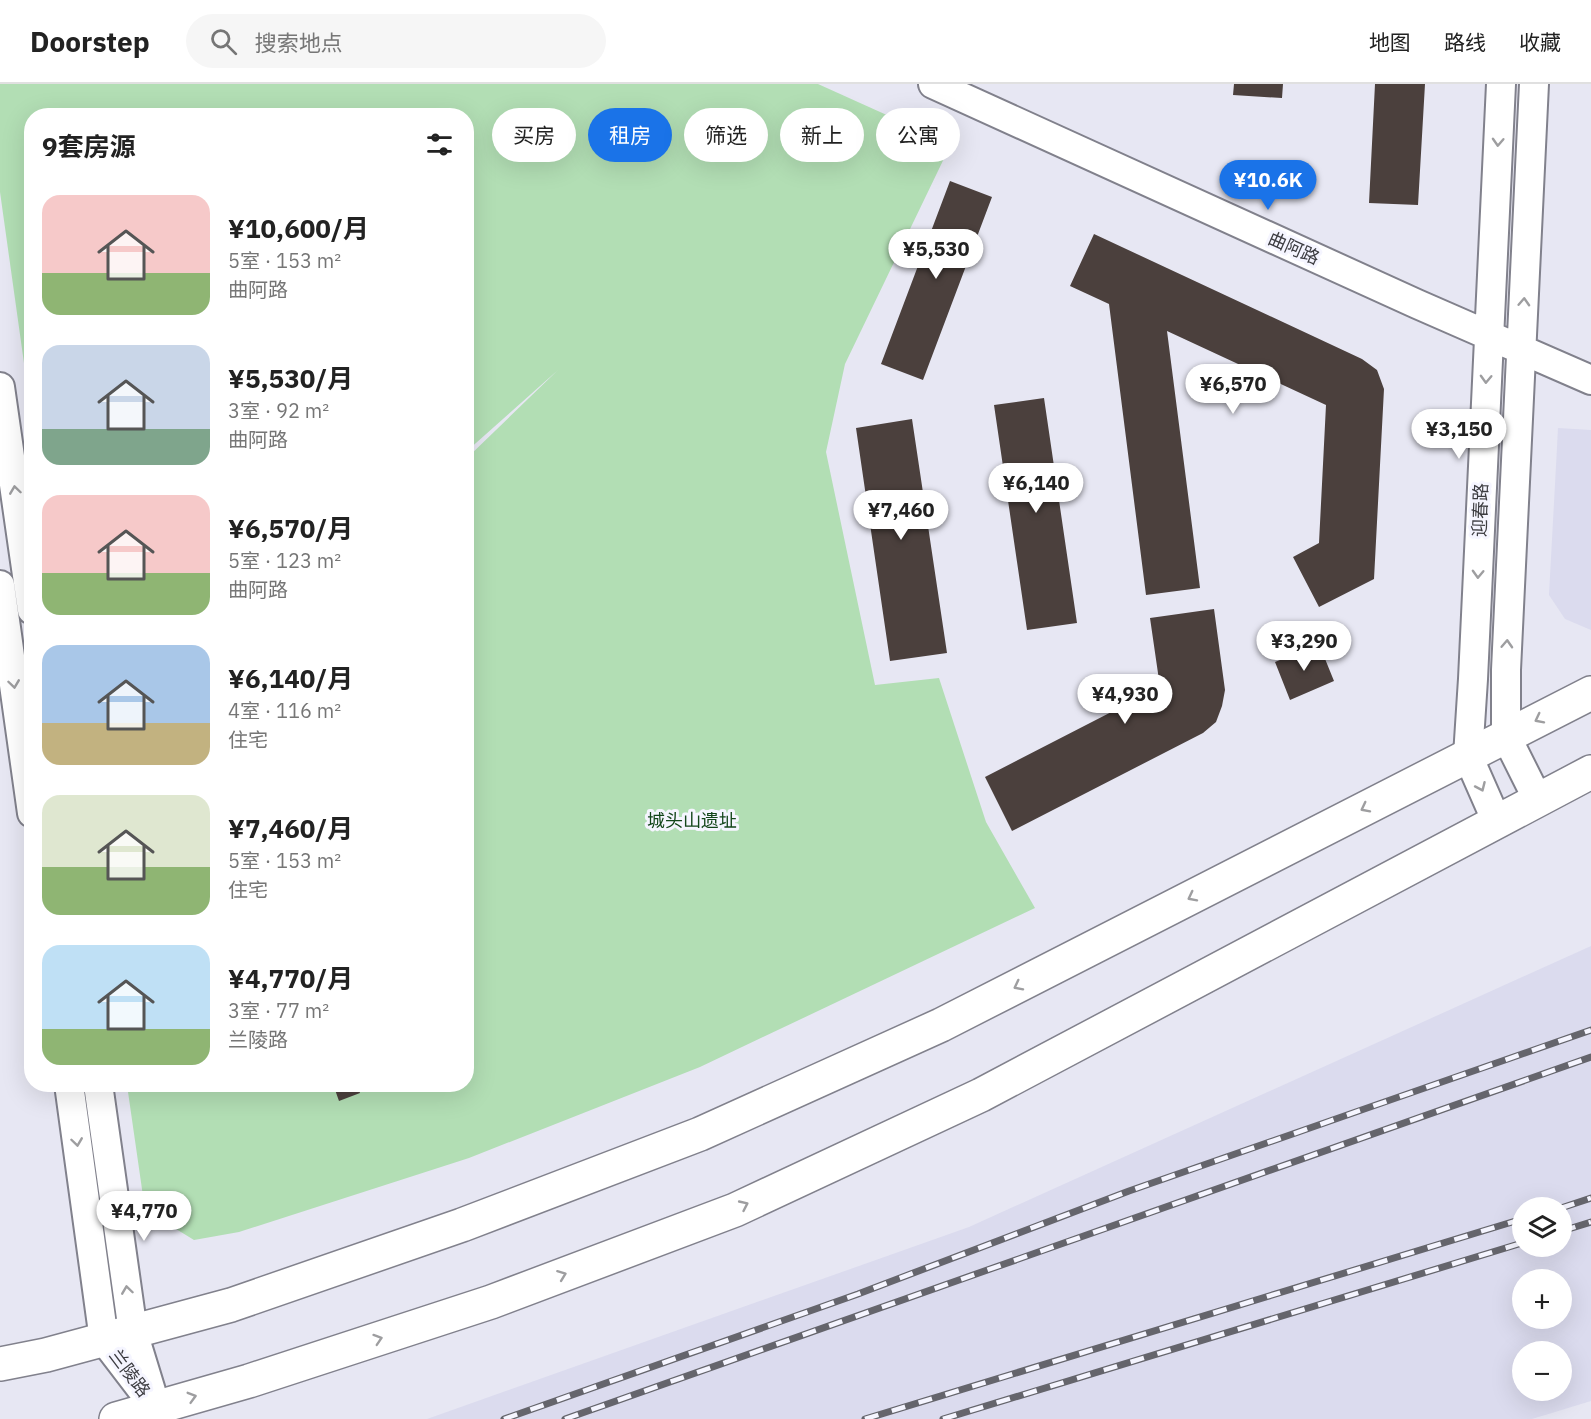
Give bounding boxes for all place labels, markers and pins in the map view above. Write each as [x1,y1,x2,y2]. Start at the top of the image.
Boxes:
pin: ¥10.6K [1219,160,1317,211]
pin: ¥5,530 [887,229,985,280]
pin: ¥6,570 [1184,364,1282,415]
pin: ¥3,150 [1410,409,1508,460]
pin: ¥6,140 [987,463,1085,514]
pin: ¥7,460 [852,490,950,541]
pin: ¥3,290 [1255,621,1353,672]
pin: ¥4,930 [1076,674,1174,725]
pin: ¥4,770 [95,1191,193,1242]

